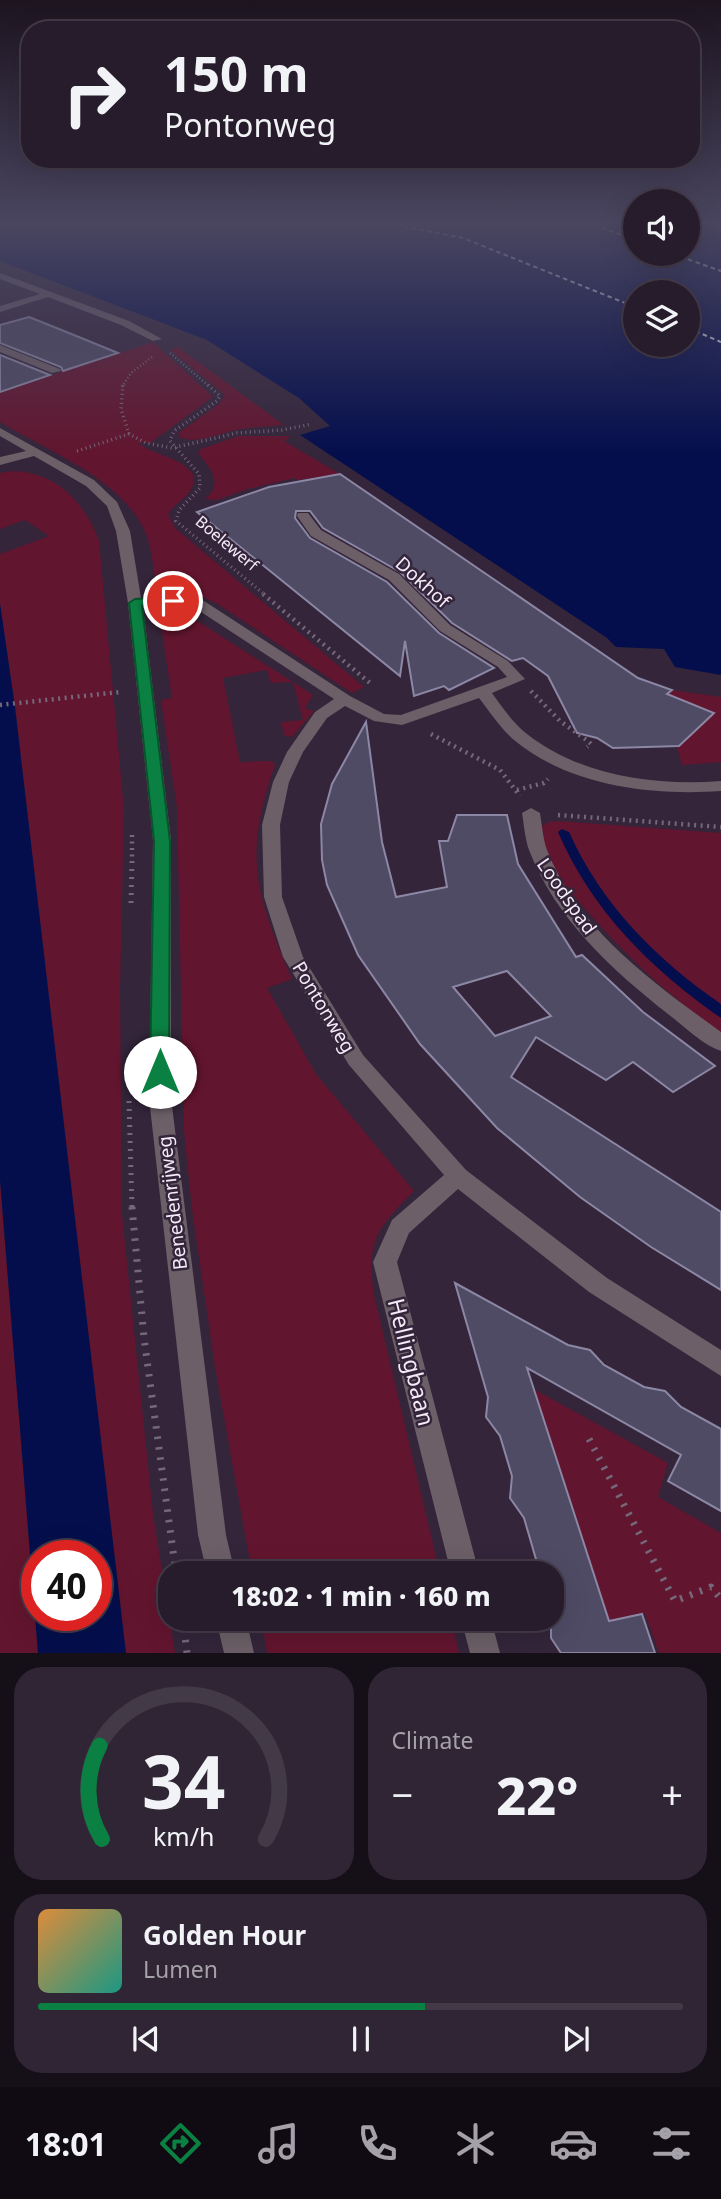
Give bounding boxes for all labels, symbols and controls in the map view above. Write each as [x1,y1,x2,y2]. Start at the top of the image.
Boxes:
text: 150 m [164,40,309,106]
icon: right [49,49,140,140]
text: Pontonweg [164,103,336,146]
map controls [623,189,700,357]
button: sound [623,189,700,266]
button: layers [623,280,700,357]
street label: Boelewerf [191,510,264,577]
street label: Dokhof [390,550,457,614]
pin [143,571,203,631]
icon: arrive [154,582,192,620]
street label: Loodspad [531,853,603,939]
street label: Pontonweg [287,957,361,1057]
position arrow [123,1035,197,1109]
street label: Benedenrijweg [151,1135,193,1271]
street label: Hellingbaan [381,1295,443,1429]
speed limit sign: 40 [21,1540,112,1631]
text: 18:02 · 1 min · 160 m [231,1578,491,1614]
text: Climate [392,1724,474,1756]
text: 34 [142,1732,225,1831]
text: 22° [496,1759,578,1830]
text: − [392,1768,413,1820]
text: + [661,1768,683,1820]
text: km/h [153,1819,215,1853]
text: Golden Hour [143,1917,306,1953]
text: Lumen [143,1953,218,1985]
icon: previous [127,2020,165,2058]
icon: pause [342,2020,380,2058]
icon: next [557,2020,595,2058]
icon: directions [156,2119,205,2168]
icon: music [254,2119,303,2168]
icon: phone [353,2119,402,2168]
icon: climate [451,2119,500,2168]
icon: car [549,2119,598,2168]
icon: filters [647,2119,696,2168]
text: 18:01 [25,2122,107,2165]

